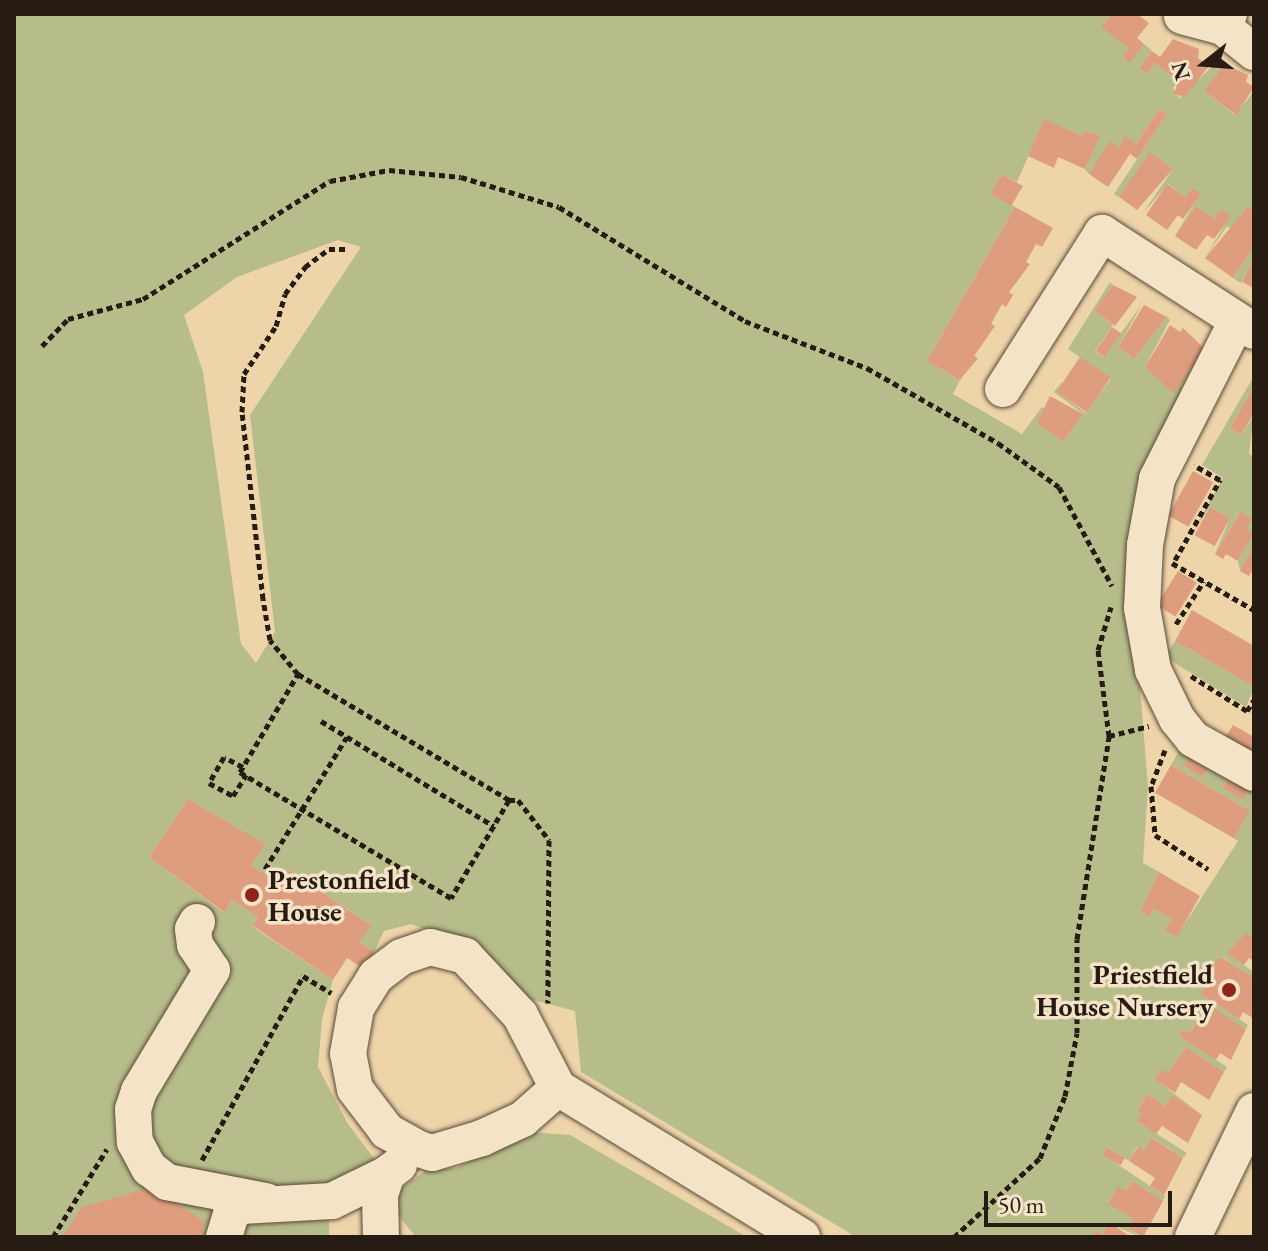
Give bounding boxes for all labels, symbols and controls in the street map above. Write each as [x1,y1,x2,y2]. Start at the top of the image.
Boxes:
north arrow [1164,24,1244,104]
text: N [1164,58,1197,84]
place label: Prestonfield House [268,862,410,928]
marker: Prestonfield House [243,886,261,904]
place label: Priestfield House Nursery [1036,957,1213,1023]
marker: Priestfield House Nursery [1220,981,1238,999]
scale bar [988,1175,1176,1225]
text: 50 m [998,1189,1045,1220]

